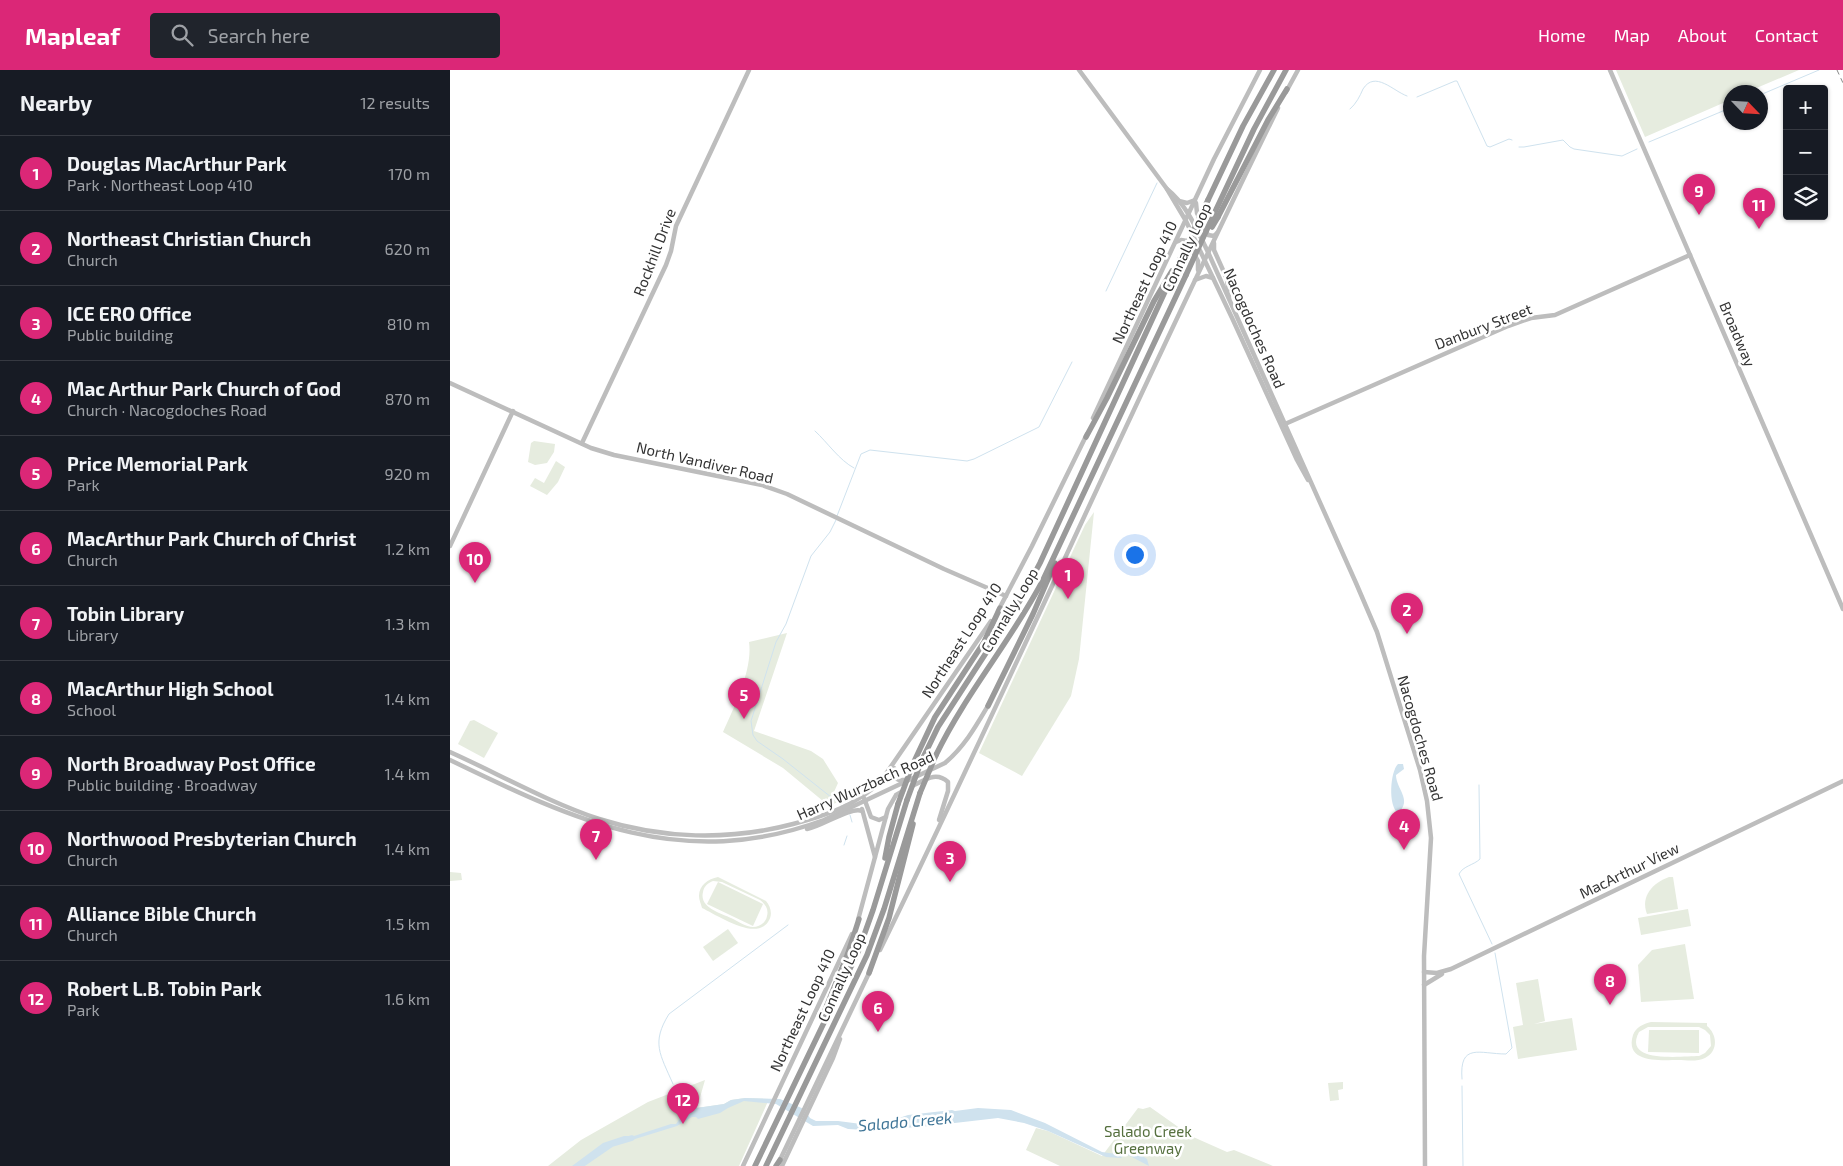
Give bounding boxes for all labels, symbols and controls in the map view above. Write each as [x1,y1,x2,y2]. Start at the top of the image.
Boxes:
search box [150,13,500,58]
text: Mapleaf [25,21,120,50]
icon: search [168,21,196,49]
text: Search here [208,24,310,47]
text: Home [1538,24,1586,46]
text: Map [1614,24,1650,46]
text: About [1678,24,1727,46]
text: Contact [1755,24,1818,46]
north arrow [1723,85,1768,130]
map controls [1783,85,1828,220]
button: + [1783,85,1828,130]
text: Nearby [20,90,92,115]
text: 12 results [360,93,430,112]
button: − [1783,130,1828,175]
text: Douglas MacArthur Park [67,152,287,175]
text: 1 [33,164,39,183]
text: 170 m [388,164,430,183]
pin: 9 [1683,174,1715,215]
text: Park · Northeast Loop 410 [67,175,253,194]
button: layers [1783,175,1828,220]
pin: 11 [1743,188,1775,229]
street label: Connally Loop [1158,200,1214,294]
street label: Rockhill Drive [629,206,679,298]
street label: Northeast Loop 410 [1108,218,1180,346]
text: Northeast Christian Church [67,227,311,250]
text: 2 [31,239,41,258]
text: 620 m [385,239,430,258]
text: Church [67,250,118,269]
street label: Nacogdoches Road [1220,265,1290,391]
street label: Danbury Street [1432,299,1534,353]
street label: Broadway [1716,299,1760,369]
text: ICE ERO Office [67,302,192,325]
text: 3 [31,314,41,333]
text: 810 m [387,314,430,333]
text: Public building [67,325,173,344]
text: Mac Arthur Park Church of God [67,377,341,400]
text: 4 [31,389,41,408]
text: 870 m [385,389,430,408]
text: Church · Nacogdoches Road [67,400,267,419]
street label: North Vandiver Road [635,437,775,487]
text: Price Memorial Park [67,452,248,475]
text: 5 [32,464,40,483]
text: 920 m [385,464,430,483]
text: Park [67,475,100,494]
text: MacArthur Park Church of Christ [67,527,356,550]
text: 6 [31,539,41,558]
text: 1.2 km [385,539,430,558]
pin: 10 [459,542,491,583]
your location [1122,542,1148,568]
text: Church [67,550,118,569]
pin: 1 [1052,558,1084,599]
street label: Connally Loop [977,564,1041,656]
street label: Northeast Loop 410 [917,579,1005,701]
pin: 2 [1391,593,1423,634]
text: Tobin Library [67,602,184,625]
text: 7 [32,614,40,633]
text: 1.3 km [385,614,430,633]
text: Library [67,625,118,644]
street label: Nacogdoches Road [1394,673,1448,803]
text: MacArthur High School [67,677,274,700]
pin: 5 [728,678,760,719]
text: 8 [31,689,41,708]
text: 1.4 km [385,689,430,708]
text: School [67,700,116,719]
street label: Harry Wurzbach Road [794,747,936,823]
text: North Broadway Post Office [67,752,316,775]
text: 9 [31,764,41,783]
text: 1.4 km [385,764,430,783]
text: Public building · Broadway [67,775,258,794]
pin: 4 [1388,809,1420,850]
pin: 7 [580,819,612,860]
text: Northwood Presbyterian Church [67,827,357,850]
street label: MacArthur View [1576,838,1682,902]
text: 10 [27,839,45,858]
text: 1.4 km [385,839,430,858]
pin: 3 [934,841,966,882]
text: Church [67,850,118,869]
text: Alliance Bible Church [67,902,256,925]
text: 11 [29,914,43,933]
text: 1.5 km [386,914,430,933]
text: Church [67,925,118,944]
street label: Connally Loop [813,930,869,1024]
street label: Northeast Loop 410 [766,946,838,1074]
pin: 8 [1594,964,1626,1005]
text: Robert L.B. Tobin Park [67,977,262,1000]
text: 12 [28,989,44,1008]
text: 1.6 km [385,989,430,1008]
pin: 6 [862,991,894,1032]
text: Park [67,1000,100,1019]
pin: 12 [667,1083,699,1124]
water label: Salado Creek [857,1107,953,1135]
park label: Salado Creek Greenway [1104,1122,1192,1157]

